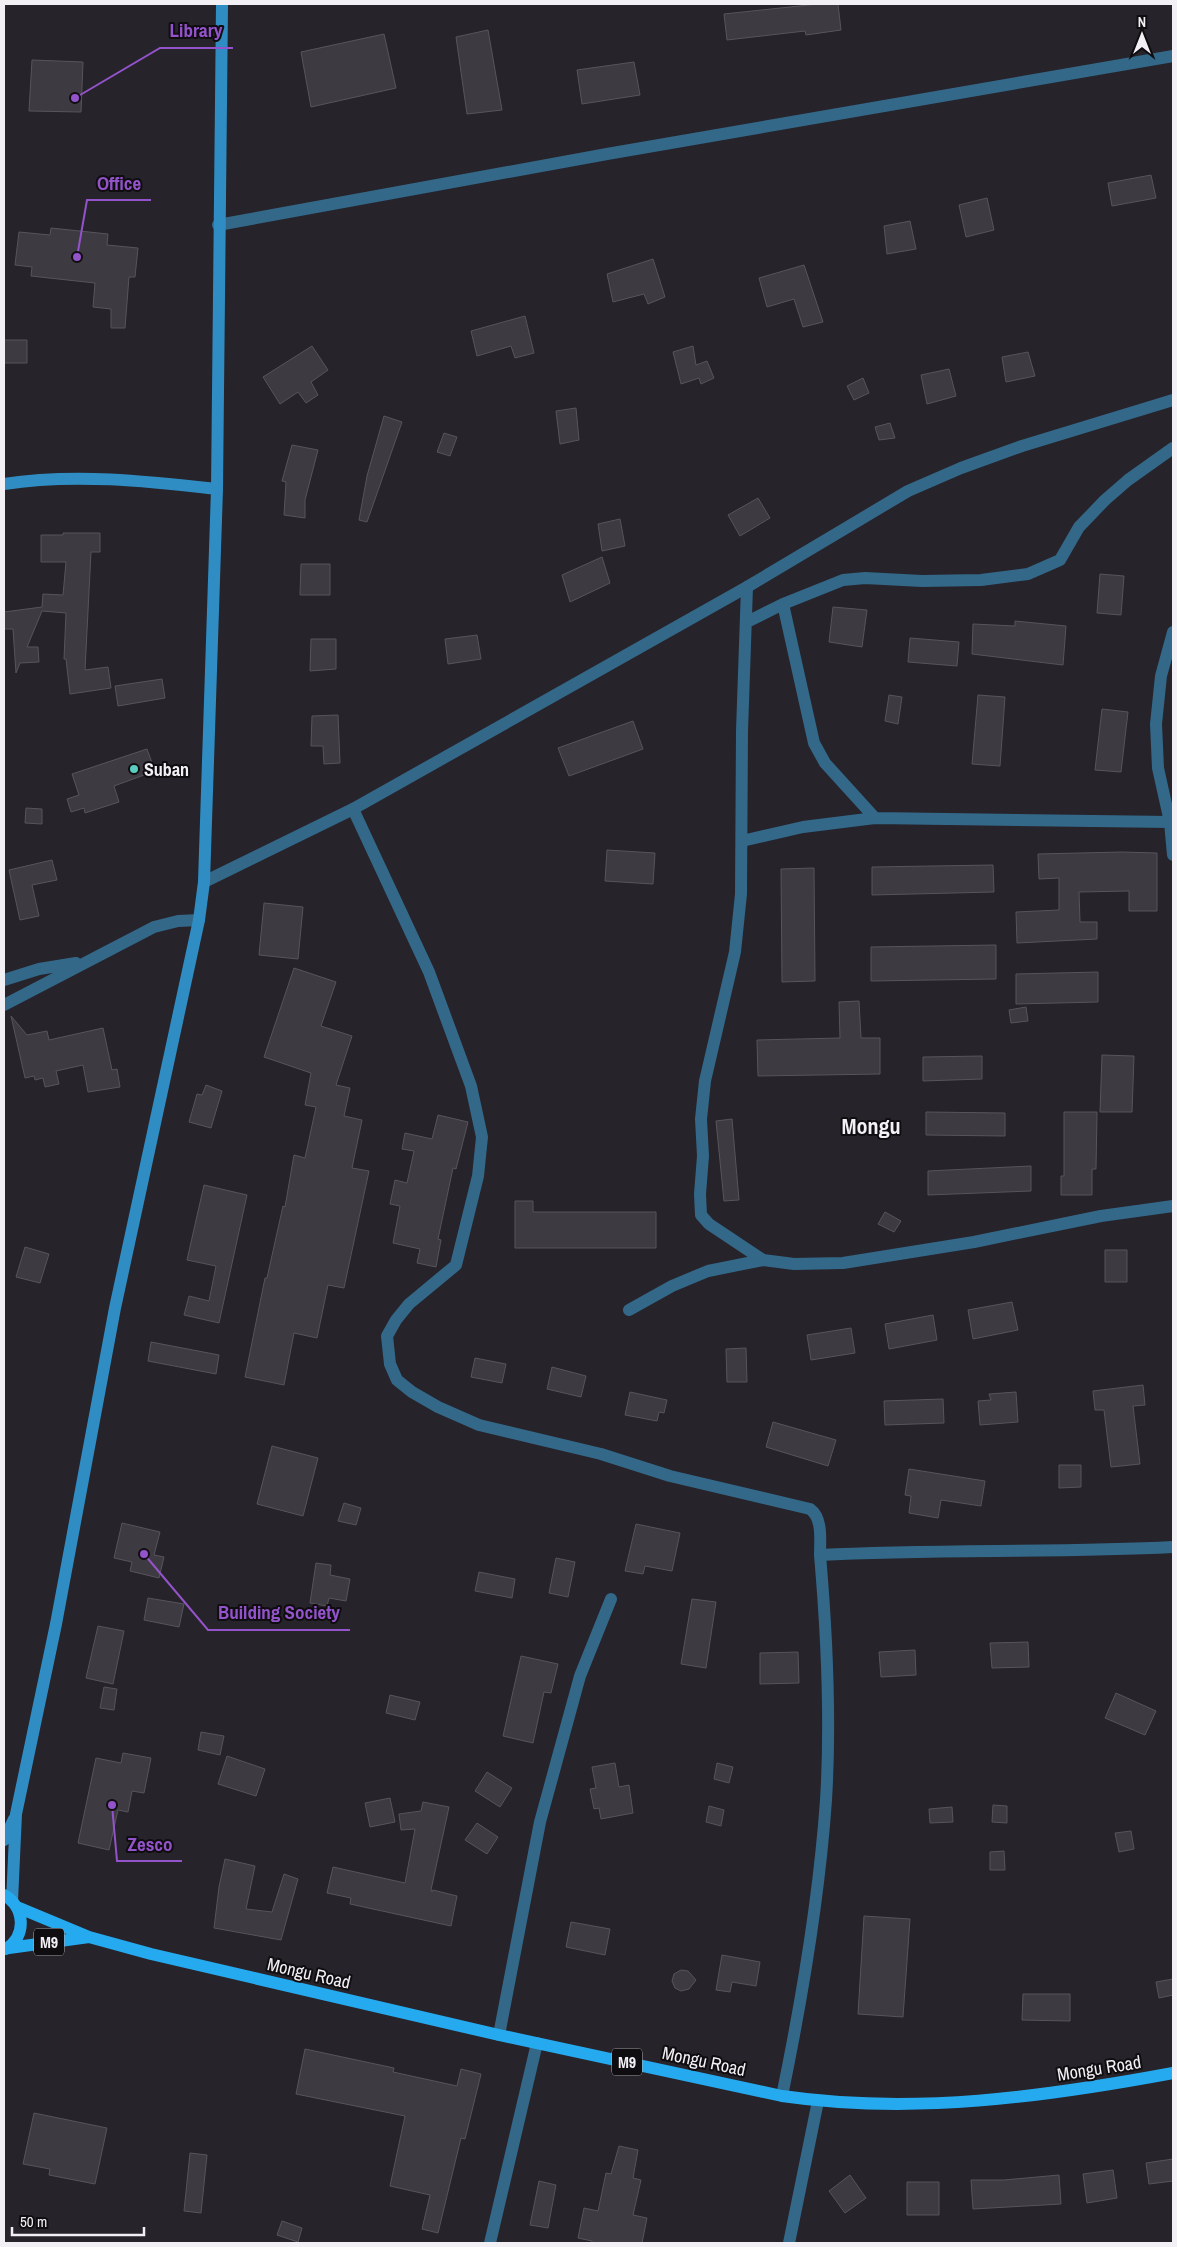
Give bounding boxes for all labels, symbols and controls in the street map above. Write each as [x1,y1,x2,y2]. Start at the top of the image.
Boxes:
north arrow [1117,10,1167,60]
text: N [1138,13,1146,31]
callout: Library [160,14,233,48]
text: Library [170,17,223,43]
callout: Office [87,166,151,200]
text: Office [97,170,141,196]
place label: Suban [144,757,189,782]
marker: Suban [128,763,140,775]
district label: Mongu [841,1111,901,1141]
callout: Building Society [208,1596,350,1630]
text: Building Society [218,1599,340,1625]
callout: Zesco [117,1827,182,1861]
text: Zesco [127,1831,173,1857]
road number: M9 [34,1928,64,1955]
street label: Mongu Road [265,1951,353,1995]
street label: Mongu Road [660,2040,748,2082]
road number: M9 [612,2048,642,2076]
street label: Mongu Road [1055,2049,1143,2087]
scale bar [12,2204,145,2236]
text: 50 m [20,2211,47,2232]

